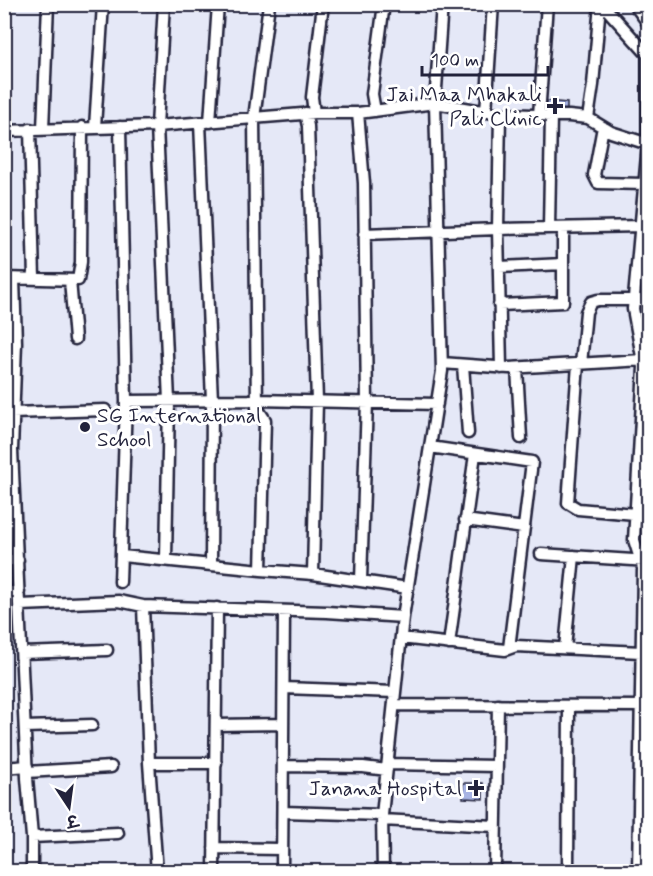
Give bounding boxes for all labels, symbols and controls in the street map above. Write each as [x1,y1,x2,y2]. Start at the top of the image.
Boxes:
scale bar [422,39,548,77]
text: 100 m [431,49,479,73]
place label: Jai Maa Mhakali Pali Clinic [386,81,542,133]
marker: Jai Maa Mhakali Pali Clinic [546,97,564,115]
place label: SG International School [97,402,261,454]
marker: SG International School [78,420,92,434]
place label: Janana Hospital [309,775,462,803]
north arrow [39,777,99,837]
marker: Janana Hospital [467,779,485,797]
text: उ [63,808,82,832]

